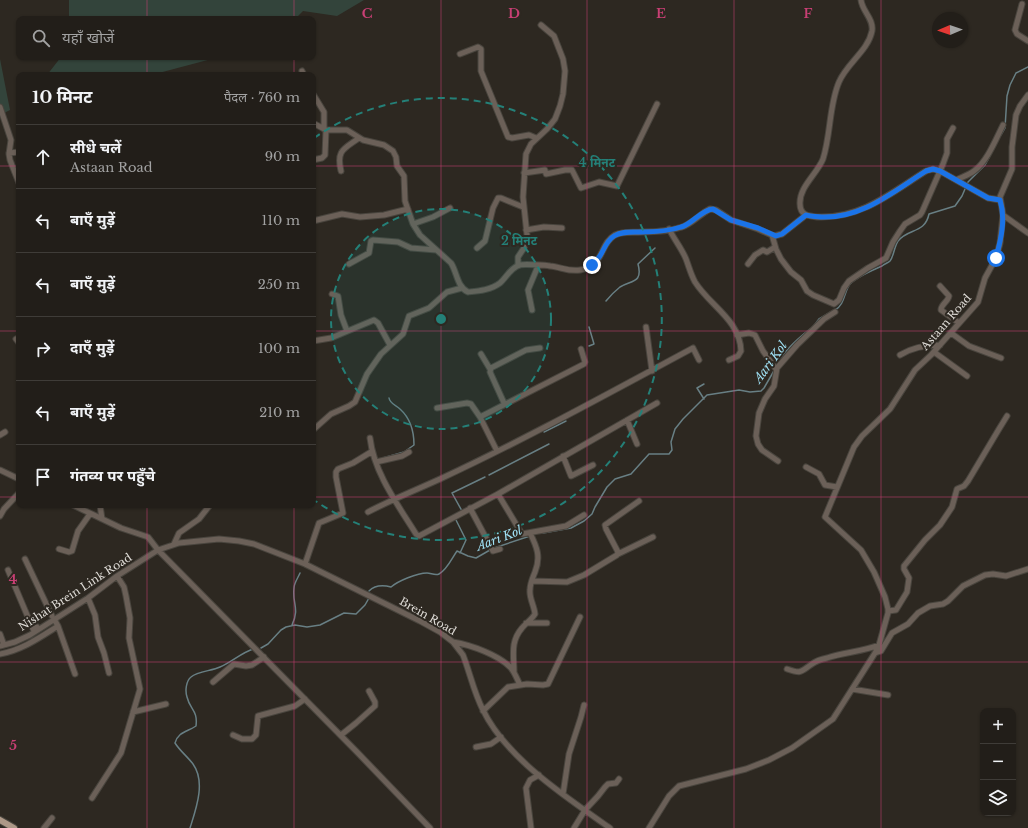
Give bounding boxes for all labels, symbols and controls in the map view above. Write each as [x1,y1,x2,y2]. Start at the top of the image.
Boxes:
text: C [362,5,373,22]
text: D [508,5,520,22]
text: E [656,5,666,22]
text: F [804,5,813,22]
north arrow [932,12,968,48]
search box [16,16,316,60]
icon: search [30,27,52,49]
text: यहाँ खोजें [62,28,114,47]
text: 10 मिनट [32,87,92,108]
text: पैदल · 760 m [224,89,300,106]
text: सीधे चलें [70,138,121,157]
icon: ahead [32,146,54,168]
text: 90 m [265,148,300,165]
text: 4 मिनट [579,155,616,170]
text: Astaan Road [70,159,153,176]
icon: left [32,210,54,232]
text: बाएँ मुड़ें [70,210,115,229]
text: 110 m [261,212,300,229]
text: 2 मिनट [501,233,538,248]
route start [987,249,1005,267]
route end [583,256,601,274]
icon: left [32,274,54,296]
text: बाएँ मुड़ें [70,274,115,293]
text: 250 m [258,276,300,293]
street label: Astaan Road [917,291,975,354]
centre of rings [434,312,448,326]
icon: right [32,338,54,360]
text: दाएँ मुड़ें [70,338,114,357]
water label: Aari Kol [749,338,790,387]
text: 100 m [258,340,300,357]
icon: left [32,402,54,424]
text: बाएँ मुड़ें [70,402,115,421]
text: 210 m [259,404,300,421]
icon: arrive [32,466,54,488]
text: गंतव्य पर पहुँचे [70,466,155,485]
water label: Aari Kol [472,522,524,554]
street label: Nishat Brein Link Road [16,550,135,634]
text: 4 [9,571,18,588]
street label: Brein Road [397,594,460,638]
map controls [980,708,1016,816]
button: + [980,708,1016,744]
text: 5 [9,737,17,754]
button: − [980,744,1016,780]
button: layers [980,780,1016,816]

